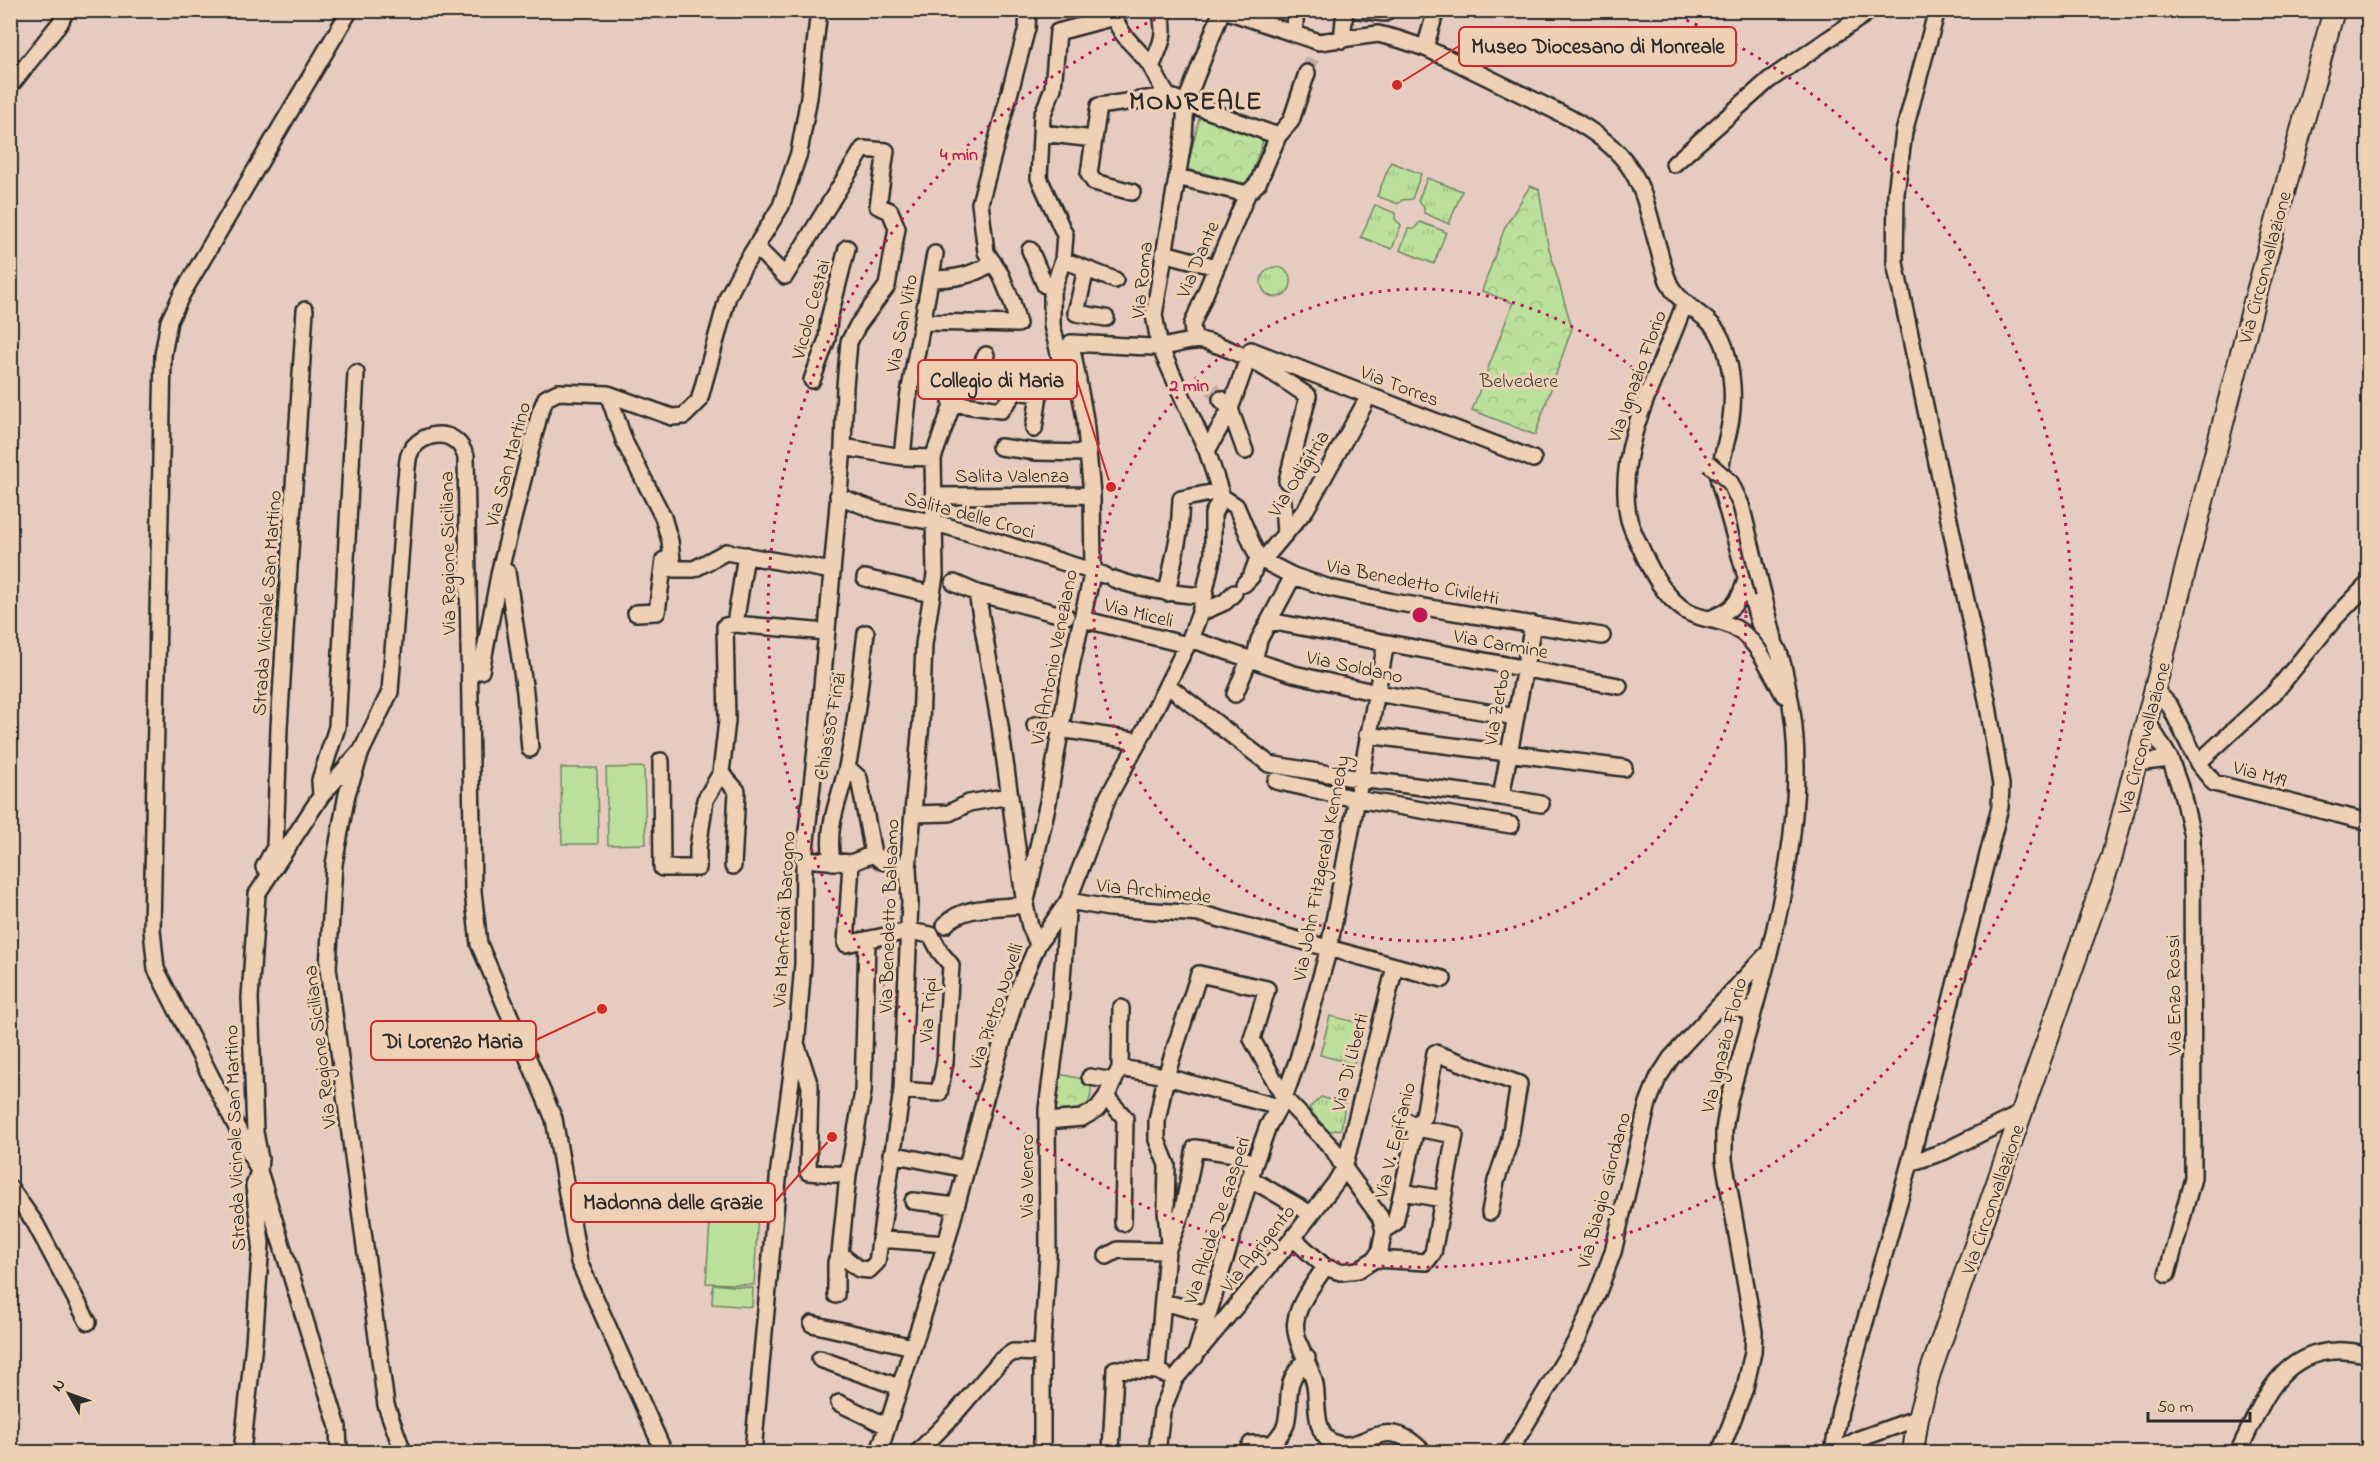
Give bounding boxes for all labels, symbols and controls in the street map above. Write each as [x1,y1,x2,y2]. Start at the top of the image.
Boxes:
callout: Museo Diocesano di Monreale [1459,27,1736,66]
text: Museo Diocesano di Monreale [1471,33,1725,63]
district label: MONREALE [1129,84,1263,122]
text: 4 min [940,143,978,169]
street label: Via Circonvallazione [2232,188,2301,348]
street label: Via Dante [1170,217,1228,304]
street label: Via Roma [1125,240,1162,321]
street label: Vicolo Cestai [785,256,840,364]
street label: Via San Vito [880,272,927,376]
street label: Via Ignazio Florio [1601,307,1677,448]
street label: Via Torres [1355,359,1443,416]
callout: Collegio di Maria [918,360,1077,399]
text: Collegio di Maria [930,367,1064,399]
park label: Belvedere [1479,368,1558,397]
text: 2 min [1168,374,1209,400]
street label: Via San Martino [479,399,540,531]
street label: Via Odigitria [1261,425,1339,525]
street label: Salita Valenza [955,463,1069,492]
street label: Via Regione Siciliana [434,471,466,636]
street label: Salita delle Croci [901,485,1038,548]
street label: Strada Vicinale San Martino [246,489,291,717]
street label: Via Benedetto Civiletti [1323,552,1501,614]
street label: Via Antonio Veneziano [1024,567,1087,749]
street label: Via Miceli [1100,592,1176,637]
centre of rings [1410,605,1430,625]
street label: Via Carmine [1450,623,1550,668]
street label: Via Soldano [1303,644,1405,693]
street label: Via Circonvallazione [2111,659,2180,819]
street label: Via Zerbo [1477,667,1519,749]
street label: Chiasso Finzi [808,670,855,783]
street label: Via John Fitzgerald Kennedy [1286,753,1360,985]
street label: Via M19 [2228,754,2289,796]
street label: Via Benedetto Balsamo [873,818,908,1015]
street label: Via Manfredi Barogno [766,830,806,1009]
street label: Via Archimede [1094,872,1212,913]
street label: Via Enzo Rossi [2160,934,2191,1057]
street label: Via Pietro Novelli [962,939,1033,1075]
street label: Via Regione Siciliana [297,963,347,1131]
street label: Via Ignazio Florio [1694,975,1757,1118]
street label: Via Tripi [913,976,946,1045]
street label: Via Di Liberti [1325,1011,1378,1116]
callout: Di Lorenzo Maria [371,1021,536,1060]
street label: Strada Vicinale San Martino [218,1024,255,1251]
text: Di Lorenzo Maria [382,1028,523,1058]
street label: Via V. Epifanio [1368,1079,1425,1203]
street label: Via Biagio Giordano [1570,1109,1641,1273]
street label: Via Circonvallazione [1955,1121,2034,1280]
street label: Via Alcide De Gasperi [1177,1133,1259,1309]
street label: Via Venero [1014,1134,1043,1219]
callout: Madonna delle Grazie [571,1183,775,1222]
text: Madonna delle Grazie [583,1189,764,1219]
street label: Via Agrigento [1214,1199,1304,1301]
north arrow [39,1364,99,1424]
text: N [46,1374,72,1397]
scale bar [2148,1385,2250,1423]
text: 50 m [2157,1395,2194,1421]

